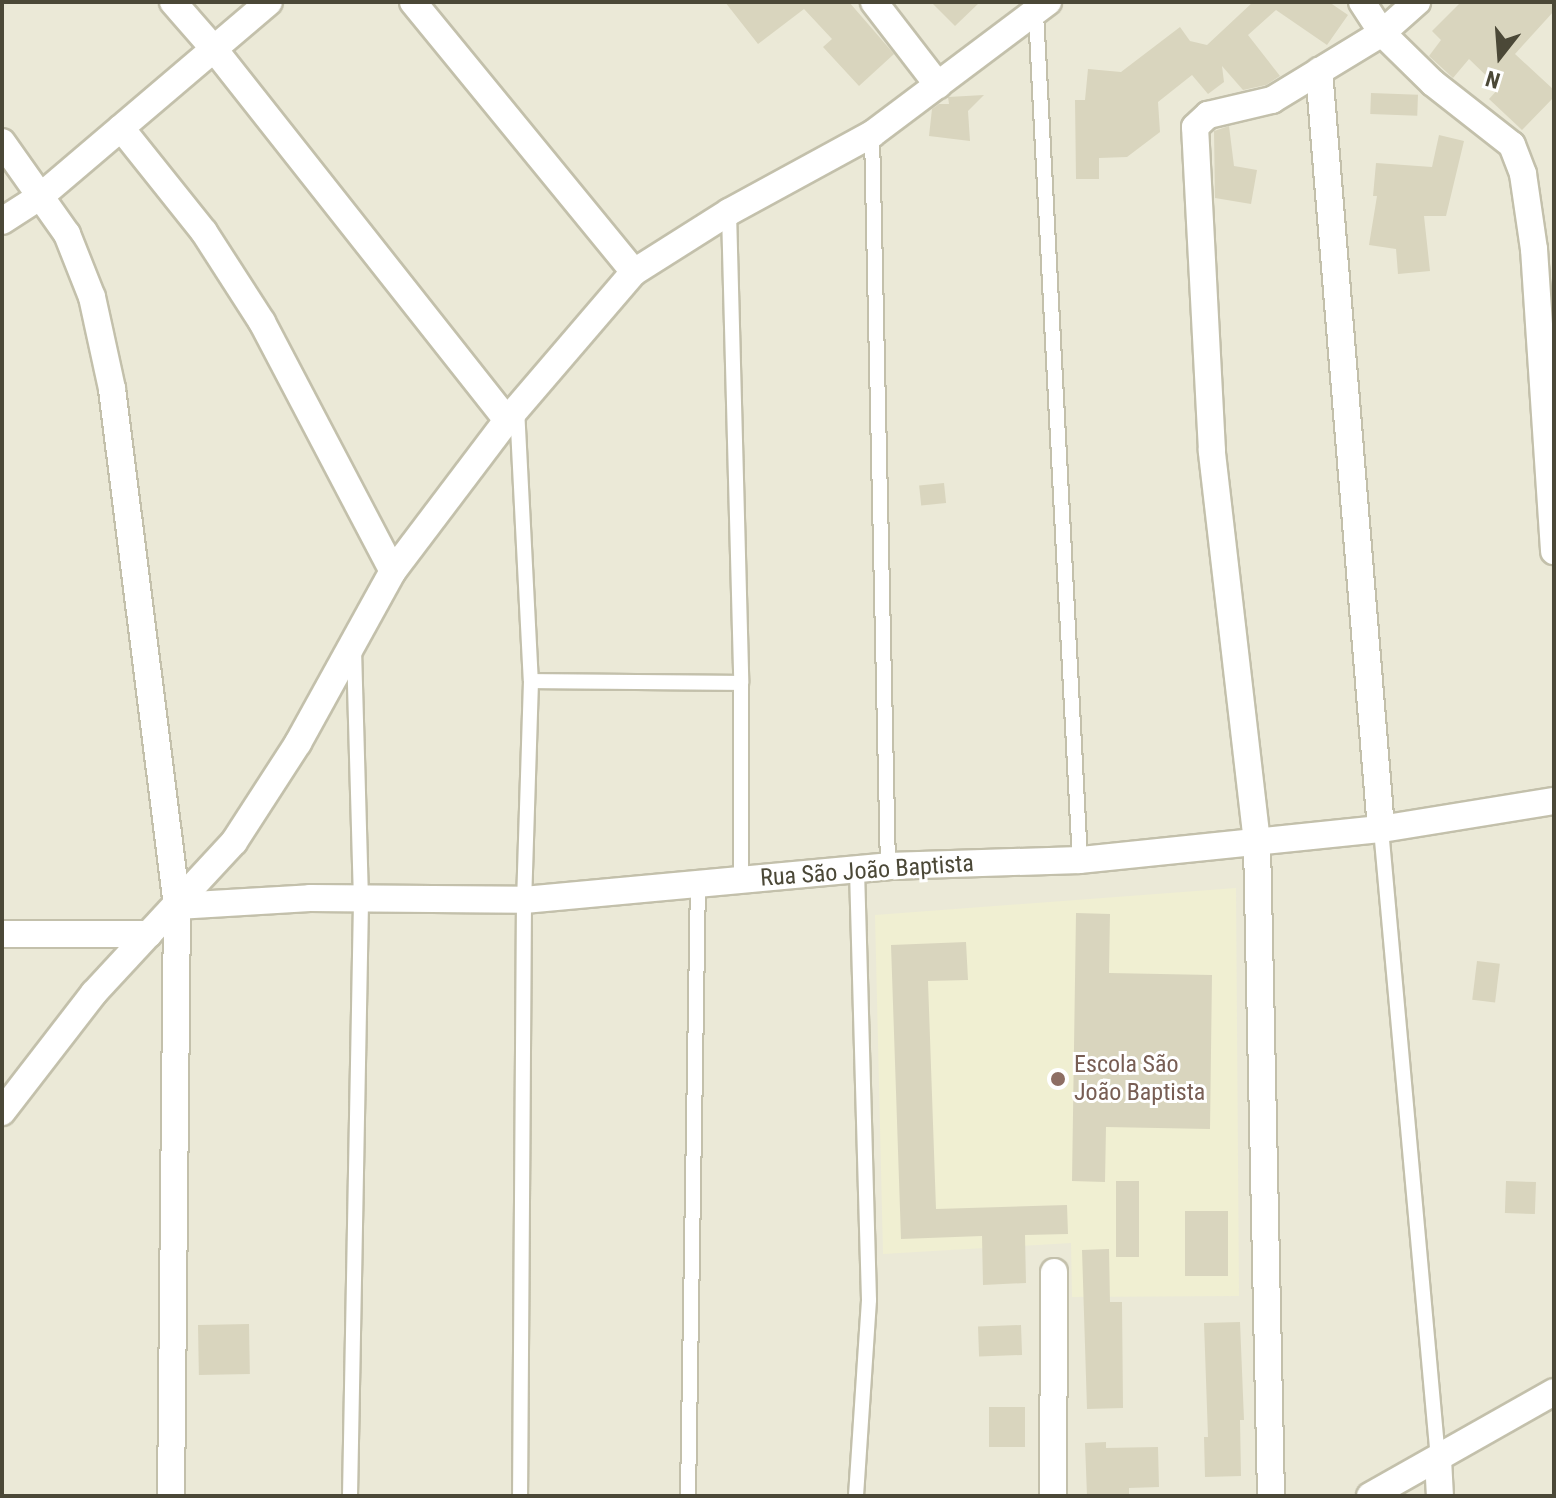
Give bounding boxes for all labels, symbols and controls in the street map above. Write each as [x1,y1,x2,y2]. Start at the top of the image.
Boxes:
north arrow [1460,16,1540,96]
text: N [1483,66,1503,93]
street label: Rua São João Baptista [759,849,975,893]
place label: Escola São João Baptista [1074,1051,1205,1107]
marker: Escola São João Baptista [1049,1070,1067,1088]

